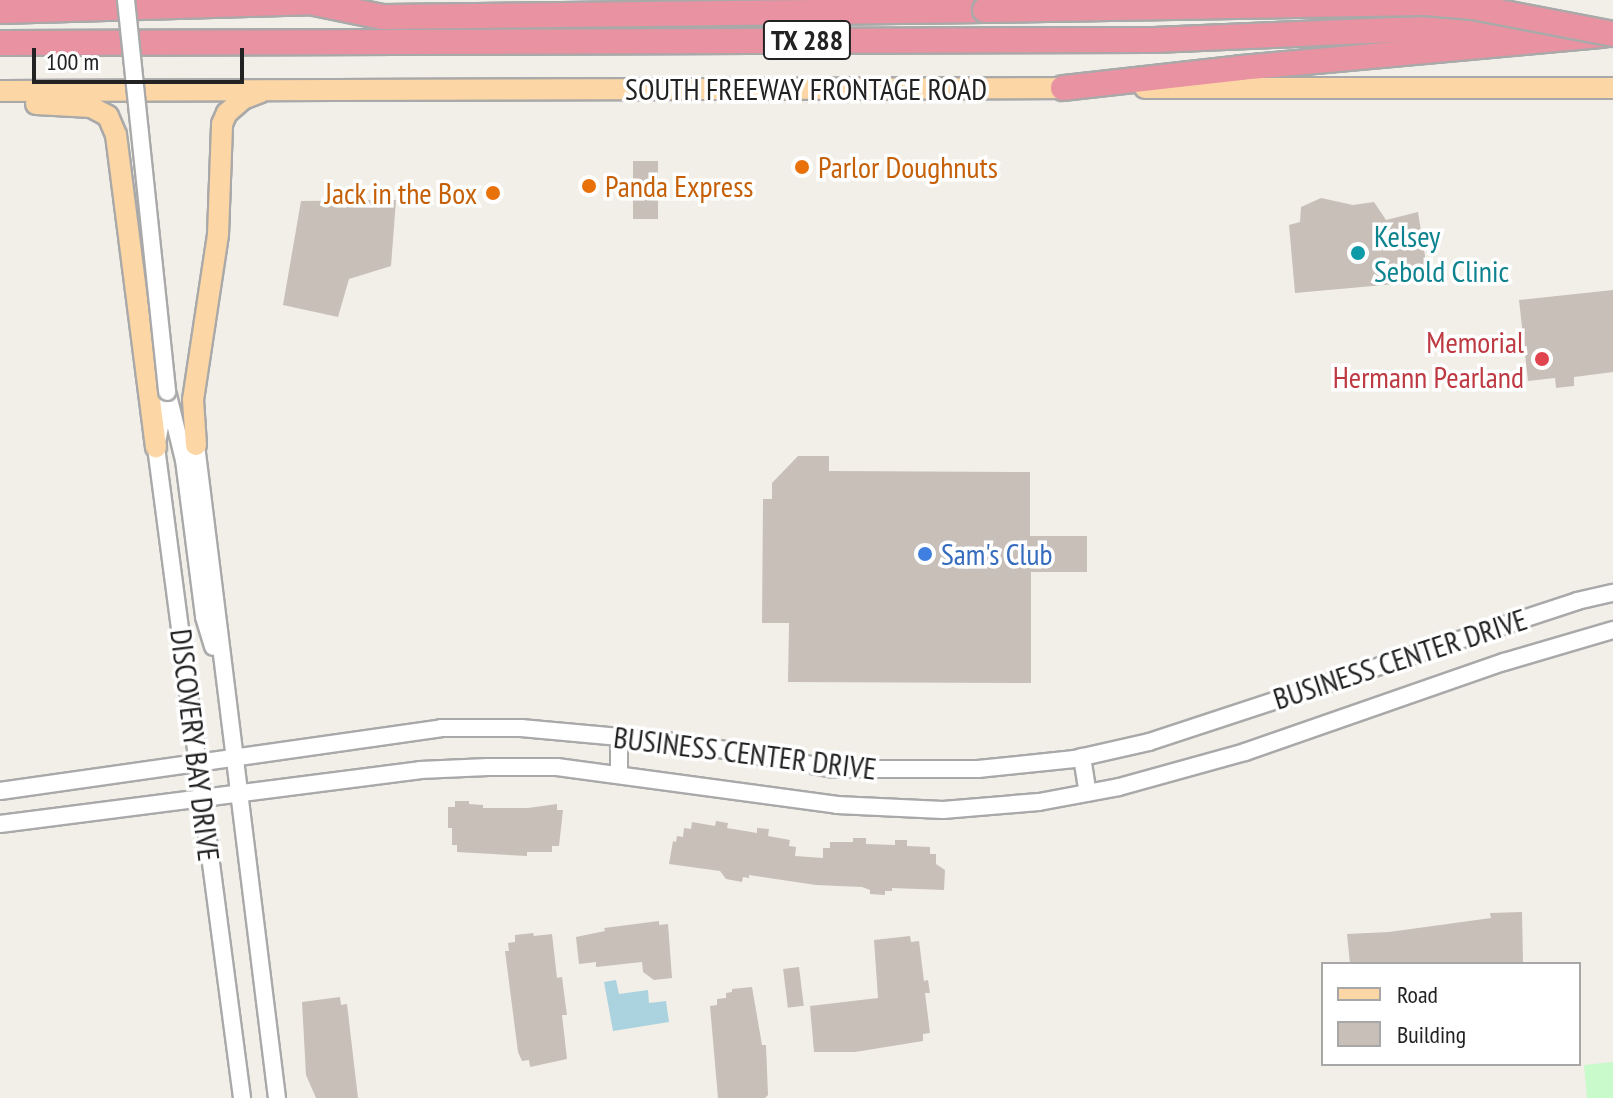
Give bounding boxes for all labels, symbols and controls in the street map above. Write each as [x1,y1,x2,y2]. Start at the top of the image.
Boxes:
road number: TX 288 [761,16,853,64]
scale bar [36,32,248,82]
text: 100 m [46,46,99,77]
street label: SOUTH FREEWAY FRONTAGE ROAD [625,71,987,107]
place label: Parlor Doughnuts [818,149,998,185]
marker: Parlor Doughnuts [793,158,811,176]
place label: Panda Express [605,168,753,204]
place label: Jack in the Box [324,175,477,211]
marker: Panda Express [580,177,598,195]
marker: Jack in the Box [484,184,502,202]
place label: Kelsey Sebold Clinic [1374,218,1509,288]
marker: Kelsey Sebold Clinic [1349,244,1367,262]
place label: Memorial Hermann Pearland [1333,324,1524,394]
marker: Memorial Hermann Pearland [1531,348,1553,370]
place label: Sam's Club [941,536,1053,572]
marker: Sam's Club [916,545,934,563]
street label: BUSINESS CENTER DRIVE [1269,601,1531,717]
street label: DISCOVERY BAY DRIVE [163,626,227,864]
street label: BUSINESS CENTER DRIVE [612,719,878,787]
legend [1321,962,1581,1066]
text: Road [1397,979,1438,1010]
text: Building [1397,1019,1466,1050]

